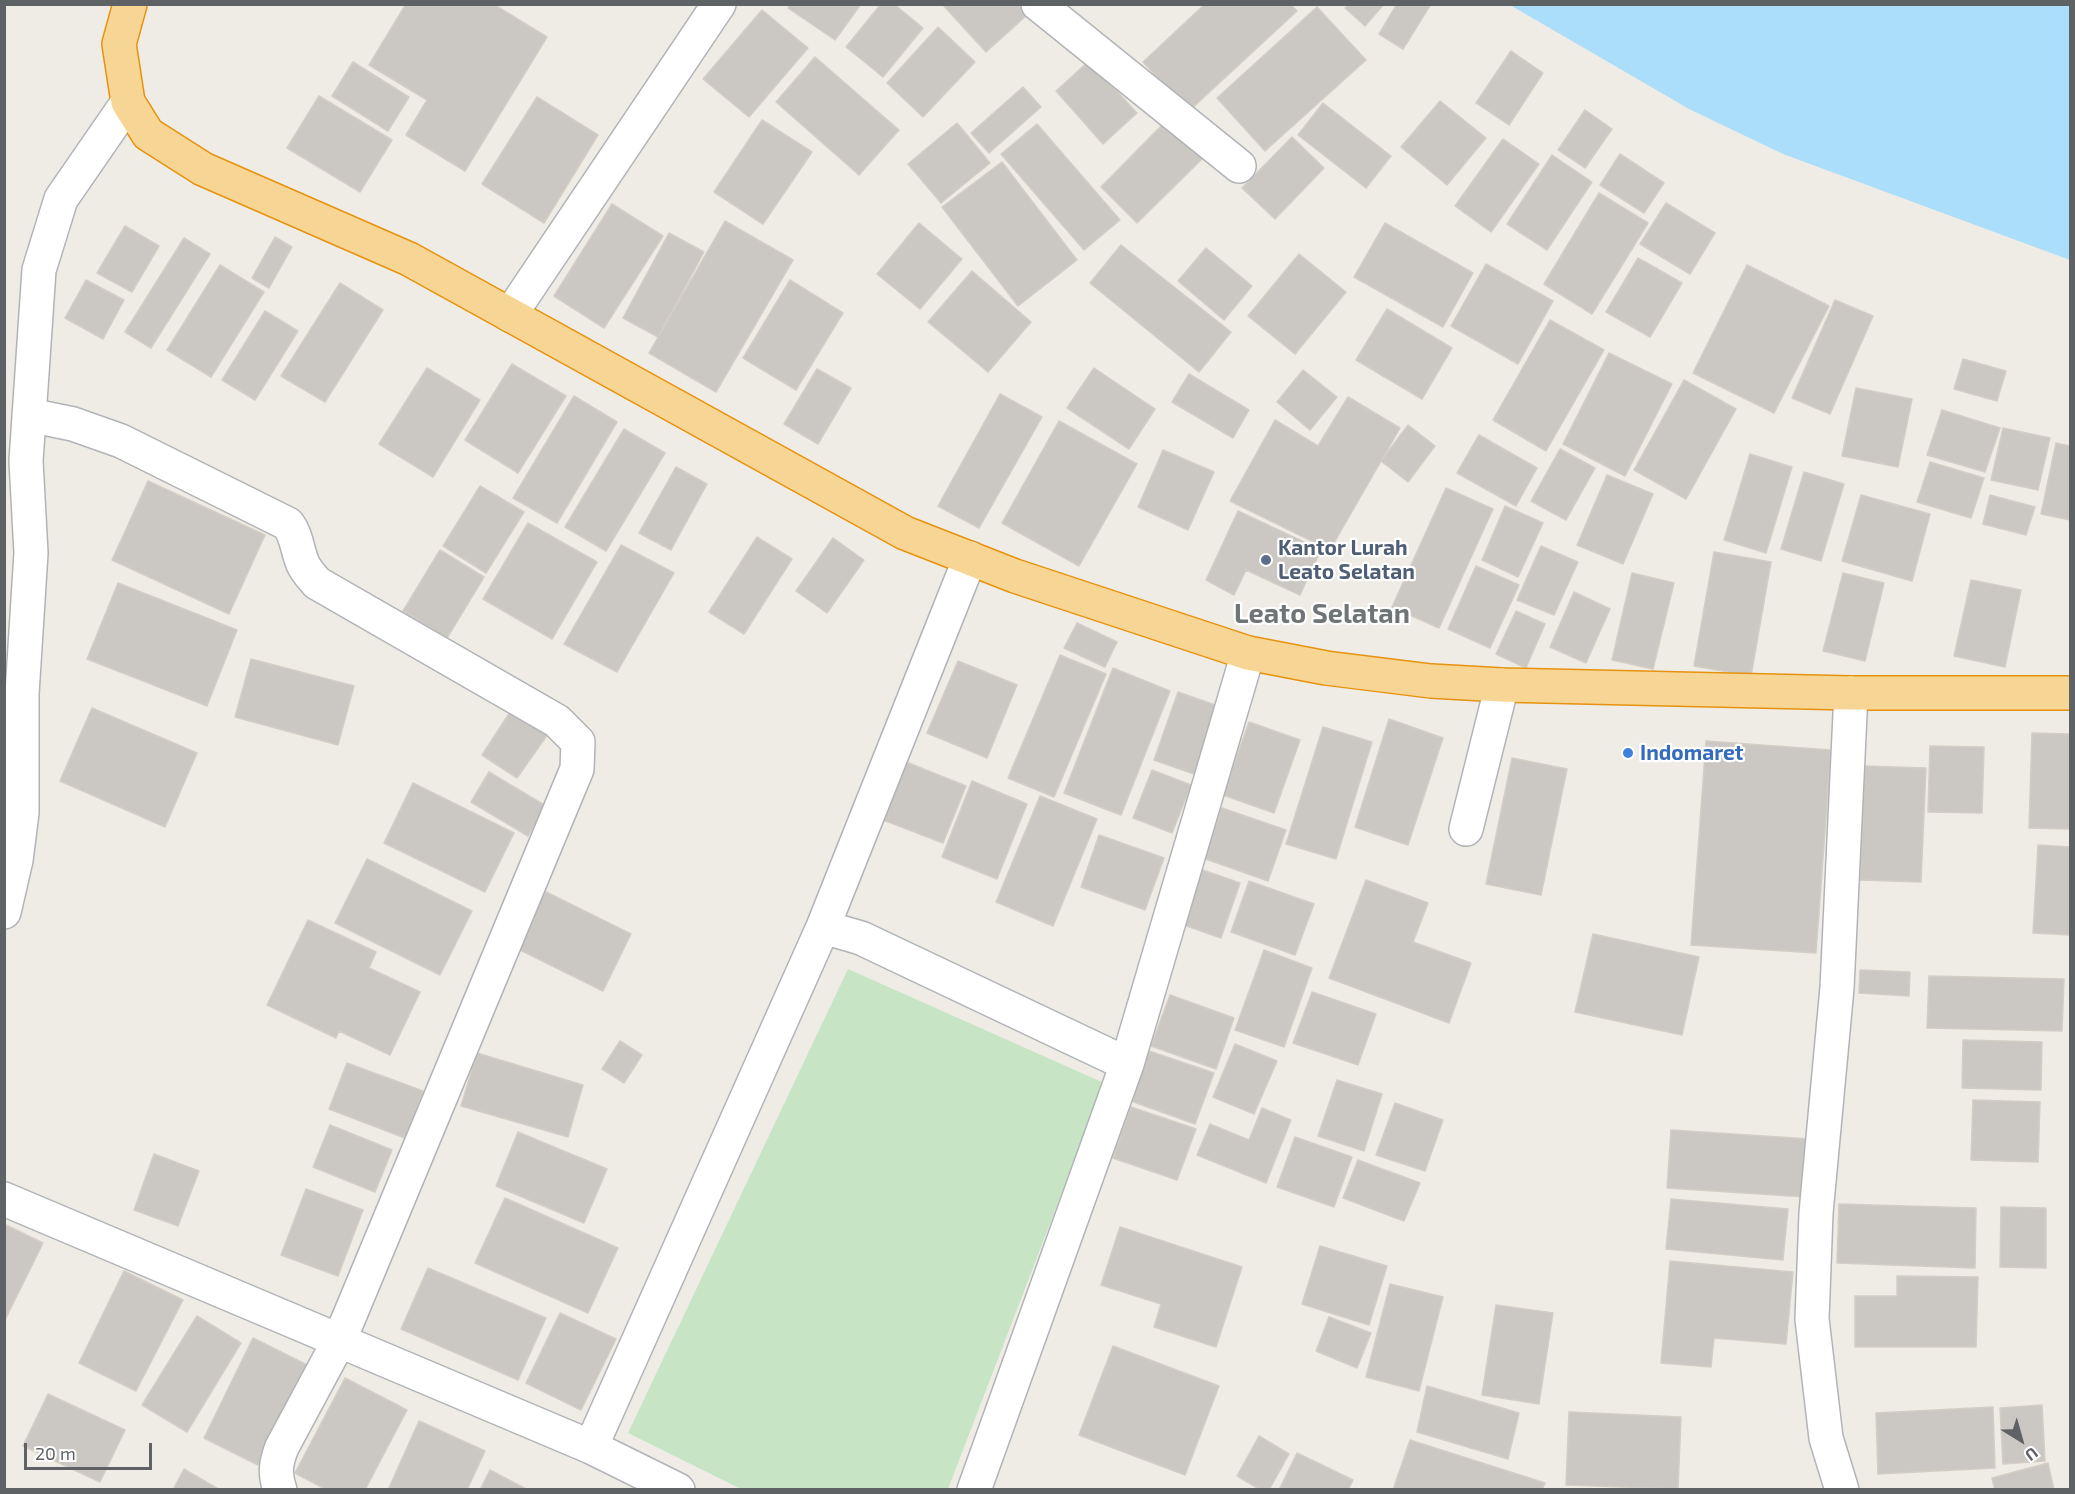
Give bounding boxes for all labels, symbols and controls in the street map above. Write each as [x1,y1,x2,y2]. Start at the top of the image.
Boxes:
place label: Kantor Lurah Leato Selatan [1278,535,1415,585]
marker: Kantor Lurah Leato Selatan [1259,553,1273,567]
district label: Leato Selatan [1234,598,1410,630]
place label: Indomaret [1640,740,1743,766]
marker: Indomaret [1621,746,1635,760]
north arrow [1991,1410,2051,1470]
scale bar [27,1431,154,1469]
text: 20 m [35,1442,76,1464]
text: U [2022,1444,2042,1466]

